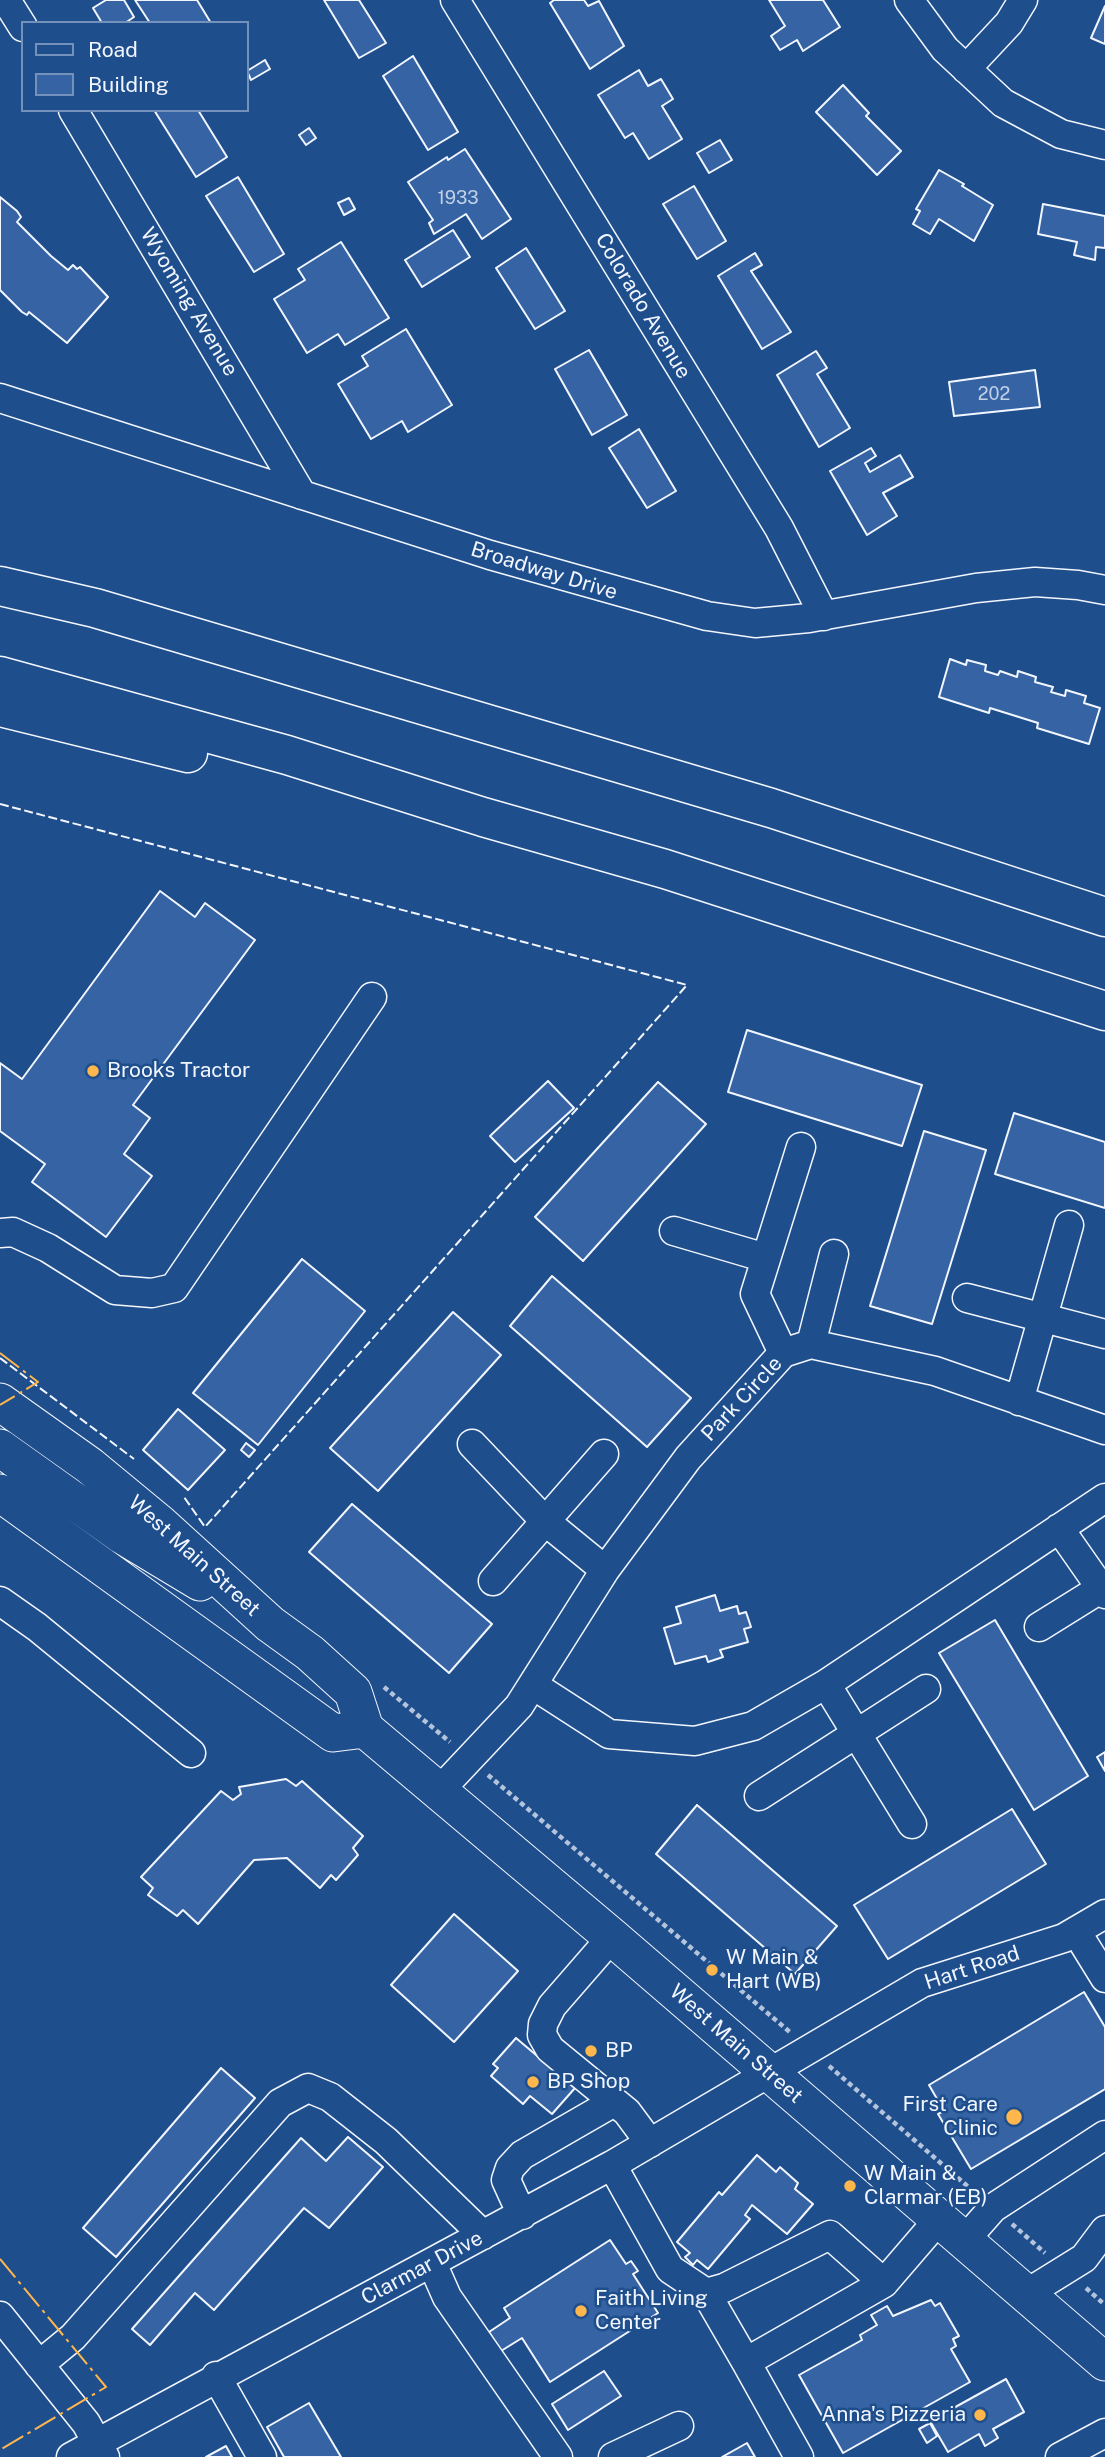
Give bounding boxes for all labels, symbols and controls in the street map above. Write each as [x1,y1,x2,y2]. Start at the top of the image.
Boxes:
legend [21,21,248,112]
text: Road [88,37,138,62]
text: Building [88,72,169,97]
house number: 1933 [437,187,479,209]
street label: Wyoming Avenue [135,223,243,381]
street label: Colorado Avenue [590,229,696,383]
house number: 202 [978,383,1010,405]
street label: Broadway Drive [468,537,620,605]
place label: Brooks Tractor [107,1058,250,1084]
marker: Brooks Tractor [85,1063,101,1079]
street label: Park Circle [696,1351,788,1447]
street label: West Main Street [123,1490,265,1622]
street label: Hart Road [921,1941,1023,1995]
place label: W Main & Hart (WB) [726,1945,822,1995]
marker: W Main & Hart (WB) [704,1962,720,1978]
street label: West Main Street [664,1979,808,2109]
place label: BP [605,2038,633,2064]
marker: BP [583,2043,599,2059]
place label: BP Shop [547,2069,630,2095]
marker: BP Shop [525,2074,541,2090]
place label: First Care Clinic [903,2092,998,2142]
marker: First Care Clinic [1004,2107,1024,2127]
place label: W Main & Clarmar (EB) [864,2161,988,2211]
marker: W Main & Clarmar (EB) [842,2178,858,2194]
street label: Clarmar Drive [357,2225,487,2311]
place label: Faith Living Center [595,2286,708,2336]
marker: Faith Living Center [573,2303,589,2319]
place label: Anna's Pizzeria [821,2402,966,2428]
marker: Anna's Pizzeria [972,2407,988,2423]

